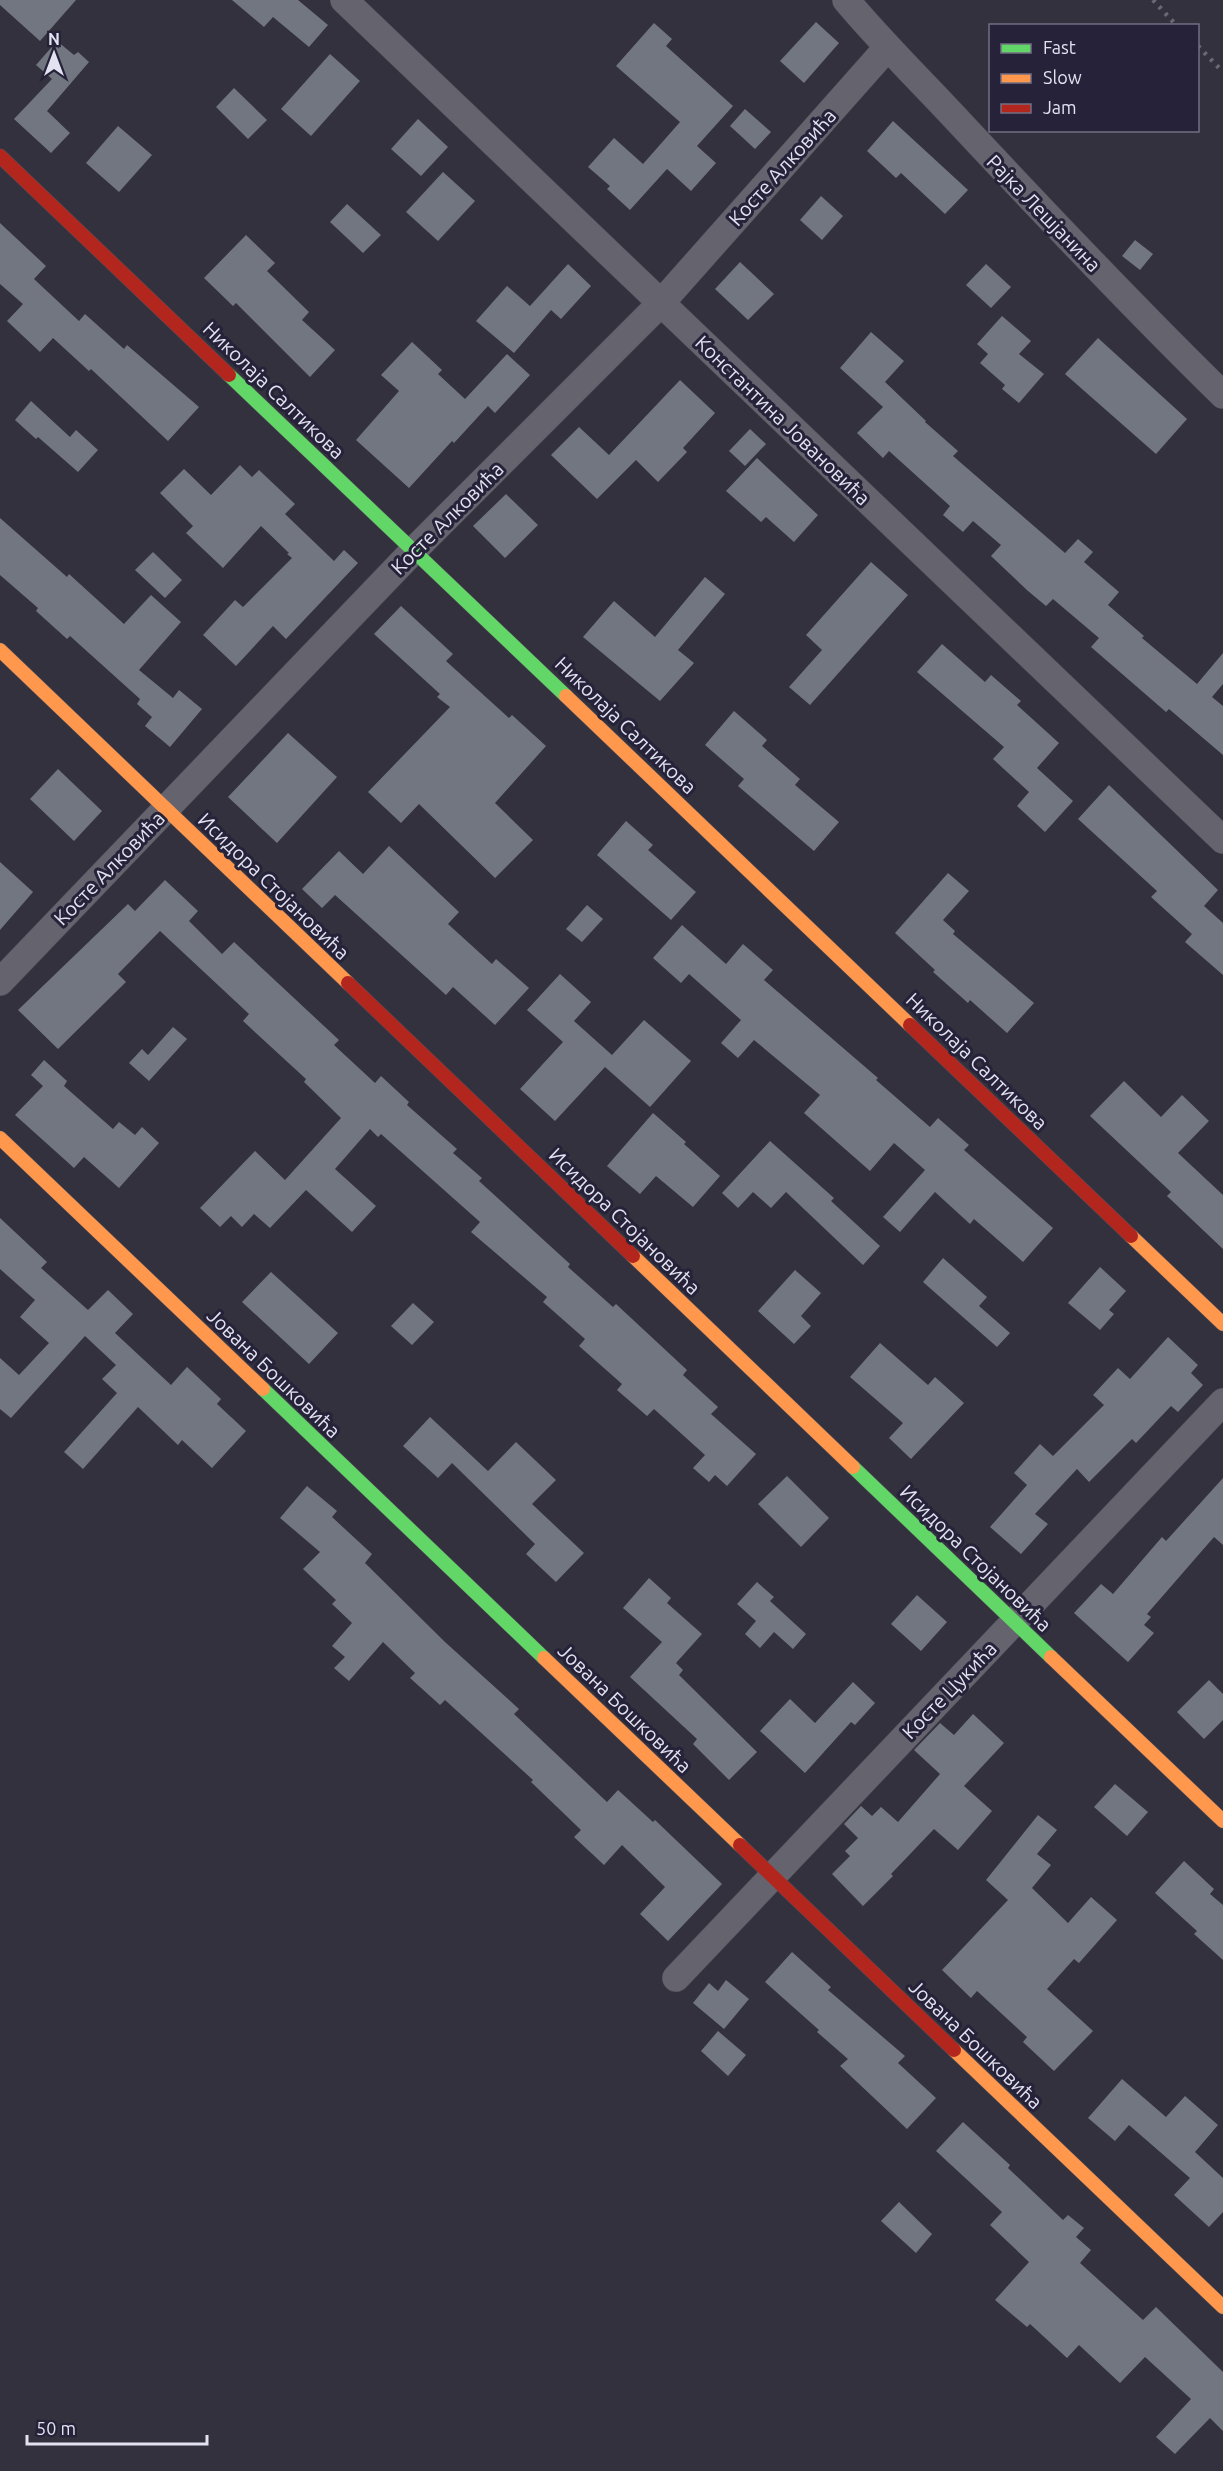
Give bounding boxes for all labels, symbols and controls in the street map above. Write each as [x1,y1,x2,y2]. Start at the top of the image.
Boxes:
north arrow [24,24,84,84]
legend [989,24,1199,132]
text: N [48,30,60,48]
text: Fast [1043,37,1076,57]
text: Slow [1043,67,1082,87]
text: Jam [1043,97,1077,117]
street label: Косте Алковића [724,104,840,230]
street label: Рајка Лешјанина [982,150,1106,276]
street label: Николаја Салтикова [199,317,349,463]
street label: Константина Јовановића [691,331,875,509]
street label: Косте Алковића [386,457,508,579]
street label: Николаја Салтикова [551,652,701,798]
street label: Косте Алковића [49,806,169,930]
street label: Исидора Стојановића [194,808,354,964]
street label: Николаја Салтикова [902,988,1052,1134]
street label: Исидора Стојановића [545,1143,705,1299]
street label: Јована Бошковића [203,1304,345,1442]
street label: Исидора Стојановића [896,1480,1056,1636]
street label: Косте Цукића [897,1637,1001,1743]
street label: Јована Бошковића [554,1639,696,1777]
street label: Јована Бошковића [905,1975,1047,2113]
scale bar [27,2408,207,2446]
text: 50 m [36,2418,76,2438]

